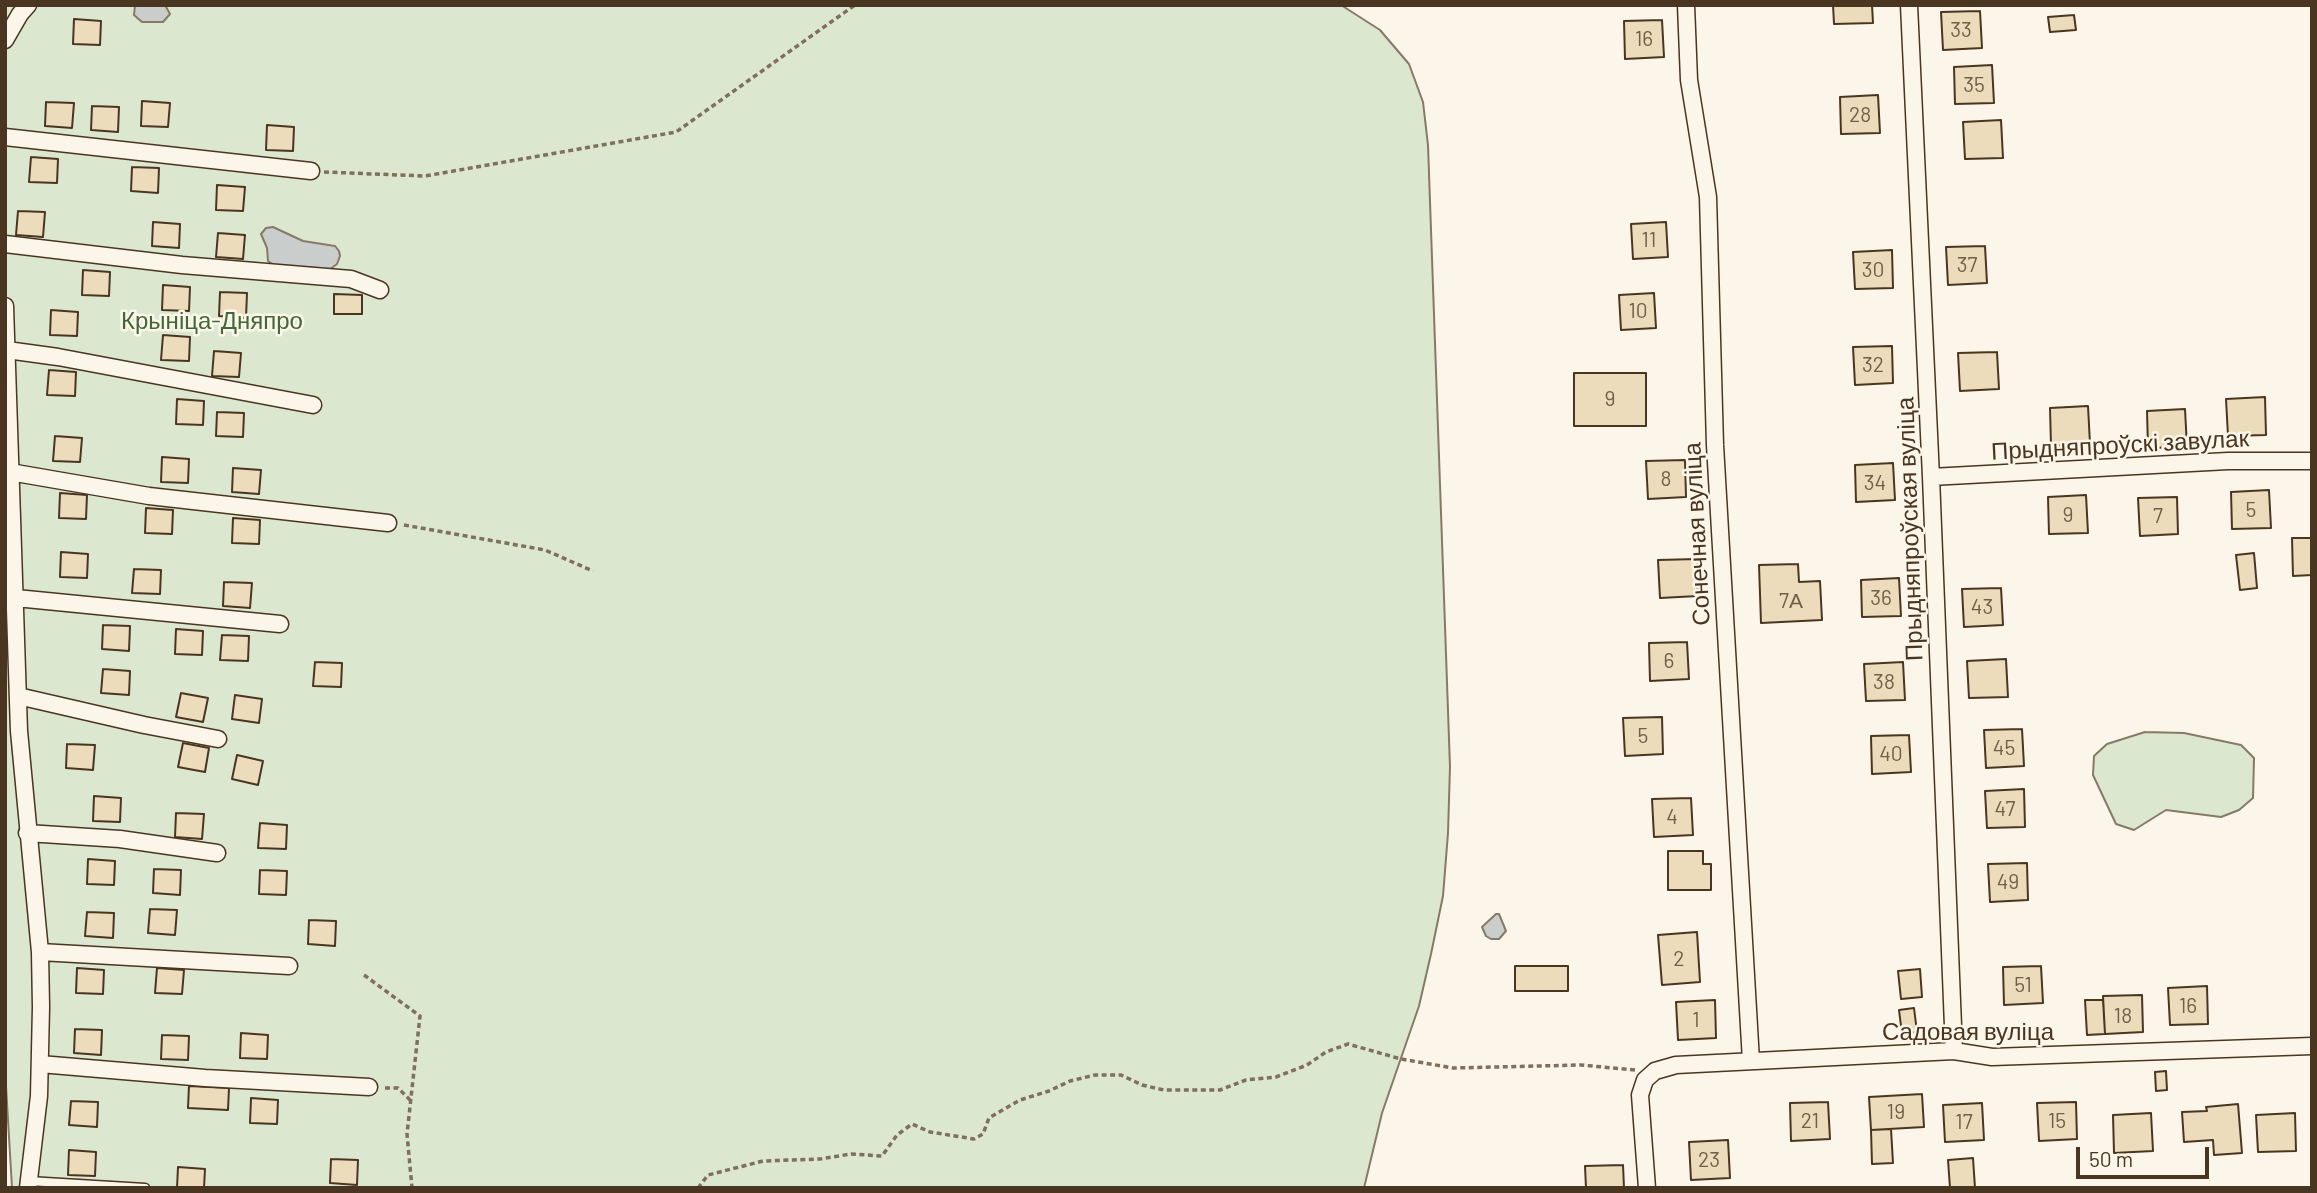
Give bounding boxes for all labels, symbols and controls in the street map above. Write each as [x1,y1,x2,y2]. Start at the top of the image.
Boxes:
house number: 33 [1950,17,1972,43]
house number: 16 [1635,26,1653,52]
house number: 35 [1963,72,1985,98]
house number: 28 [1849,102,1871,128]
house number: 11 [1642,227,1656,253]
house number: 37 [1957,252,1977,278]
house number: 30 [1862,257,1884,283]
house number: 10 [1628,298,1648,324]
park label: Крыніца-Дняпро [121,307,303,335]
house number: 32 [1862,352,1884,378]
house number: 9 [1605,386,1615,412]
street label: Прыдняпроўская вуліца [1891,397,1929,661]
street label: Прыдняпроўскі завулак [1990,424,2250,466]
street label: Сонечная вуліца [1678,442,1716,626]
house number: 8 [1661,466,1671,492]
house number: 34 [1864,470,1886,496]
house number: 5 [2246,497,2256,523]
house number: 9 [2063,502,2073,528]
house number: 7 [2153,503,2163,529]
house number: 36 [1870,585,1892,611]
house number: 7А [1779,588,1803,614]
house number: 43 [1971,594,1993,620]
house number: 6 [1664,648,1674,674]
house number: 38 [1873,669,1895,695]
house number: 5 [1638,723,1648,749]
house number: 45 [1993,735,2015,761]
house number: 40 [1879,741,1903,767]
house number: 47 [1995,796,2015,822]
house number: 4 [1666,804,1678,830]
house number: 49 [1997,869,2019,895]
house number: 2 [1673,946,1685,972]
house number: 51 [2014,972,2032,998]
house number: 16 [2179,993,2197,1019]
house number: 18 [2114,1003,2132,1029]
house number: 1 [1692,1007,1700,1033]
street label: Садовая вуліца [1882,1018,2054,1046]
house number: 19 [1887,1099,1905,1125]
house number: 21 [1801,1108,1819,1134]
house number: 15 [2048,1108,2066,1134]
house number: 17 [1955,1109,1973,1135]
scale bar [2079,1134,2212,1178]
text: 50 m [2089,1146,2133,1171]
house number: 23 [1698,1147,1720,1173]

